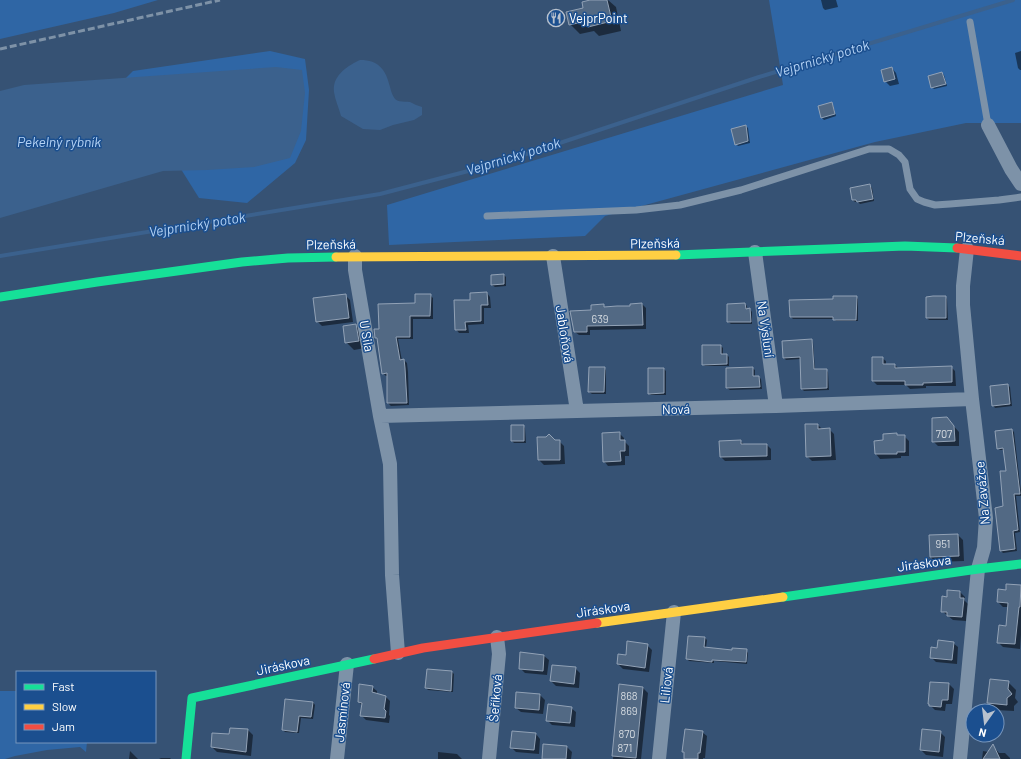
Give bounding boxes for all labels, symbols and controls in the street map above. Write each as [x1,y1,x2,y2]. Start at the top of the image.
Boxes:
restaurant icon: VejprPoint [546,8,566,28]
place label: VejprPoint [569,10,628,26]
water label: Vejprnický potok [773,36,871,80]
water label: Pekelný rybník [17,133,101,150]
water label: Vejprnický potok [464,134,562,178]
water label: Vejprnický potok [147,208,247,240]
street label: Plzeňská [955,228,1005,248]
street label: Plzeňská [630,235,680,251]
street label: Plzeňská [306,236,356,252]
street label: Na Výsluní [754,300,778,359]
street label: Jabloňová [553,304,577,364]
house number: 639 [591,312,609,325]
street label: U Sila [356,319,378,353]
street label: Nová [662,401,690,417]
house number: 707 [936,427,952,440]
street label: Na Zavážce [971,460,993,525]
house number: 951 [936,537,950,550]
street label: Jiráskova [896,551,952,575]
street label: Jiráskova [575,597,631,621]
street label: Jiráskova [255,652,311,678]
street label: Liliová [656,666,676,704]
legend [16,671,156,743]
street label: Šeříková [485,674,505,722]
text: Fast [52,679,75,693]
street label: Jasmínová [331,681,353,743]
house number: 868 [620,689,638,702]
text: Slow [52,699,77,713]
north arrow [965,703,1005,743]
house number: 869 [620,704,638,717]
text: Jam [52,719,75,733]
text: N [977,726,988,740]
house number: 870 [618,727,636,740]
house number: 871 [618,741,632,754]

